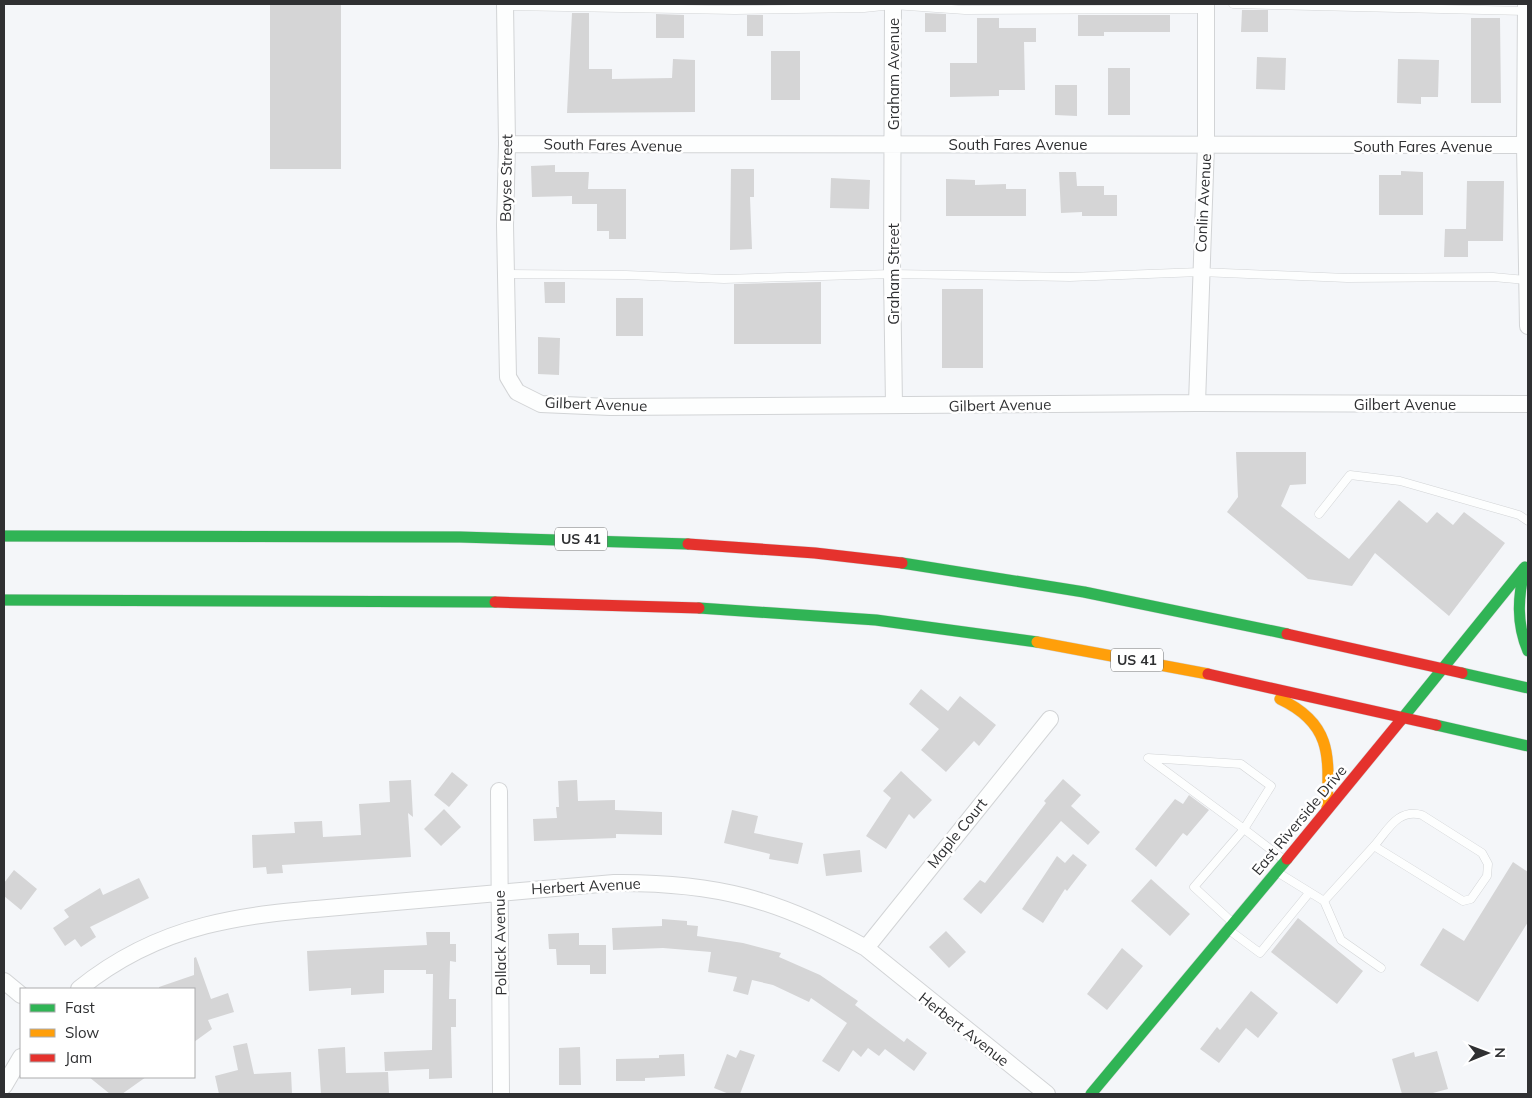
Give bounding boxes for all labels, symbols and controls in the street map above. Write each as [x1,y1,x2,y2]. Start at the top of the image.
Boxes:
street label: Graham Avenue [884,18,903,130]
street label: Bayse Street [496,134,516,222]
street label: South Fares Avenue [543,134,683,156]
street label: South Fares Avenue [949,135,1087,154]
street label: South Fares Avenue [1354,137,1492,156]
street label: Conlin Avenue [1191,153,1215,253]
street label: Graham Street [884,223,903,325]
street label: Gilbert Avenue [544,393,648,415]
street label: Gilbert Avenue [949,395,1051,415]
street label: Gilbert Avenue [1354,395,1456,414]
road number: US 41 [555,528,607,550]
road number: US 41 [1111,648,1163,672]
street label: East Riverside Drive [1247,761,1351,879]
street label: Maple Court [923,794,991,872]
street label: Herbert Avenue [531,874,641,898]
street label: Pollack Avenue [490,890,510,996]
legend [20,988,195,1078]
street label: Herbert Avenue [915,988,1013,1070]
text: Fast [65,998,95,1017]
text: Slow [65,1023,99,1042]
north arrow [1462,1028,1512,1078]
text: N [1491,1047,1509,1058]
text: Jam [65,1048,92,1067]

